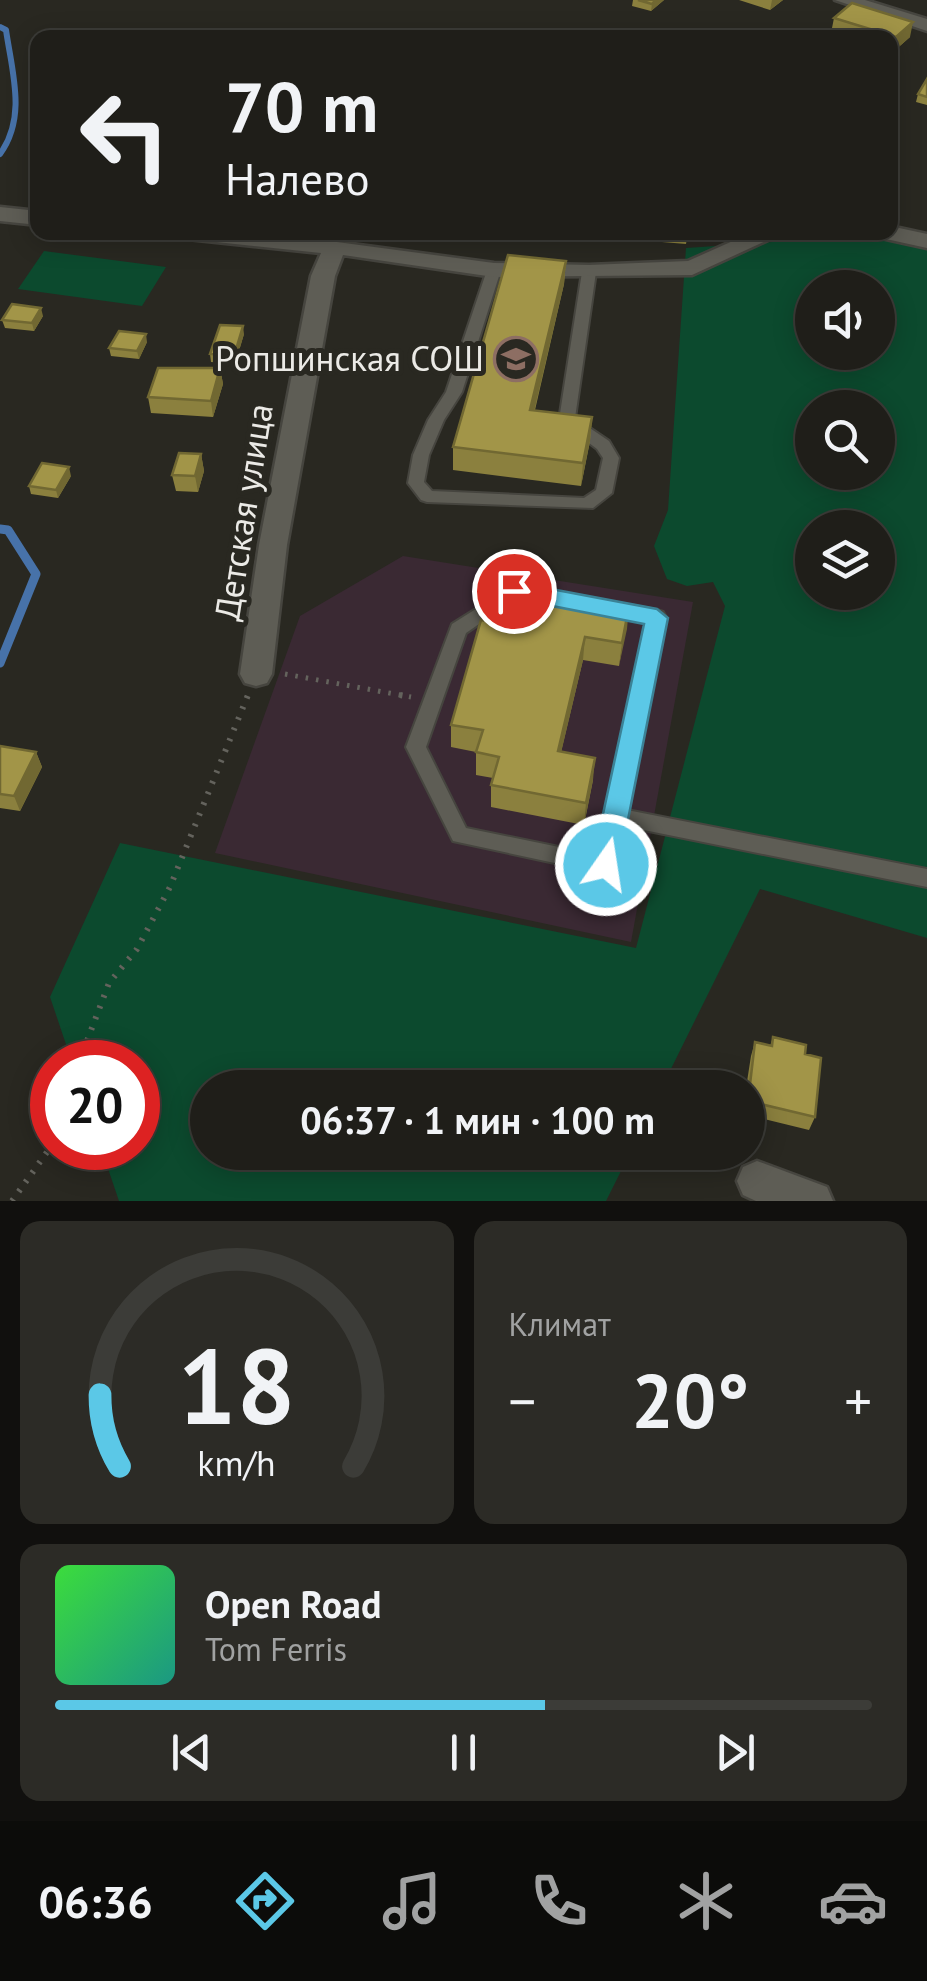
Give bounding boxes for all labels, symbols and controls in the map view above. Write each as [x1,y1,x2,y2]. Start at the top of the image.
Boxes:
text: 70 m [225,61,378,151]
icon: left [60,70,190,200]
text: Налево [225,149,370,207]
map controls [795,270,895,610]
button: sound [795,270,895,370]
place label: Ропшинская СОШ [215,335,484,381]
school or university icon: Ропшинская СОШ [493,336,539,382]
button: search [795,390,895,490]
street label: Детская улица [203,400,283,623]
button: layers [795,510,895,610]
pin [472,549,557,634]
icon: arrive [487,564,542,619]
position arrow [554,813,658,917]
speed limit sign: 20 [30,1040,160,1170]
text: 06:37 · 1 мин · 100 m [300,1095,655,1144]
text: Климат [509,1303,611,1345]
text: 18 [178,1318,296,1453]
text: 20° [631,1352,749,1449]
text: − [509,1365,536,1436]
text: + [844,1365,872,1436]
text: km/h [198,1440,276,1486]
text: Open Road [205,1579,381,1628]
text: Tom Ferris [205,1628,347,1670]
icon: previous [164,1725,219,1780]
icon: pause [436,1725,491,1780]
icon: next [708,1725,763,1780]
icon: directions [230,1866,300,1936]
icon: music [377,1866,447,1936]
icon: phone [524,1866,594,1936]
icon: climate [671,1866,741,1936]
icon: car [818,1866,888,1936]
text: 06:36 [39,1872,153,1930]

